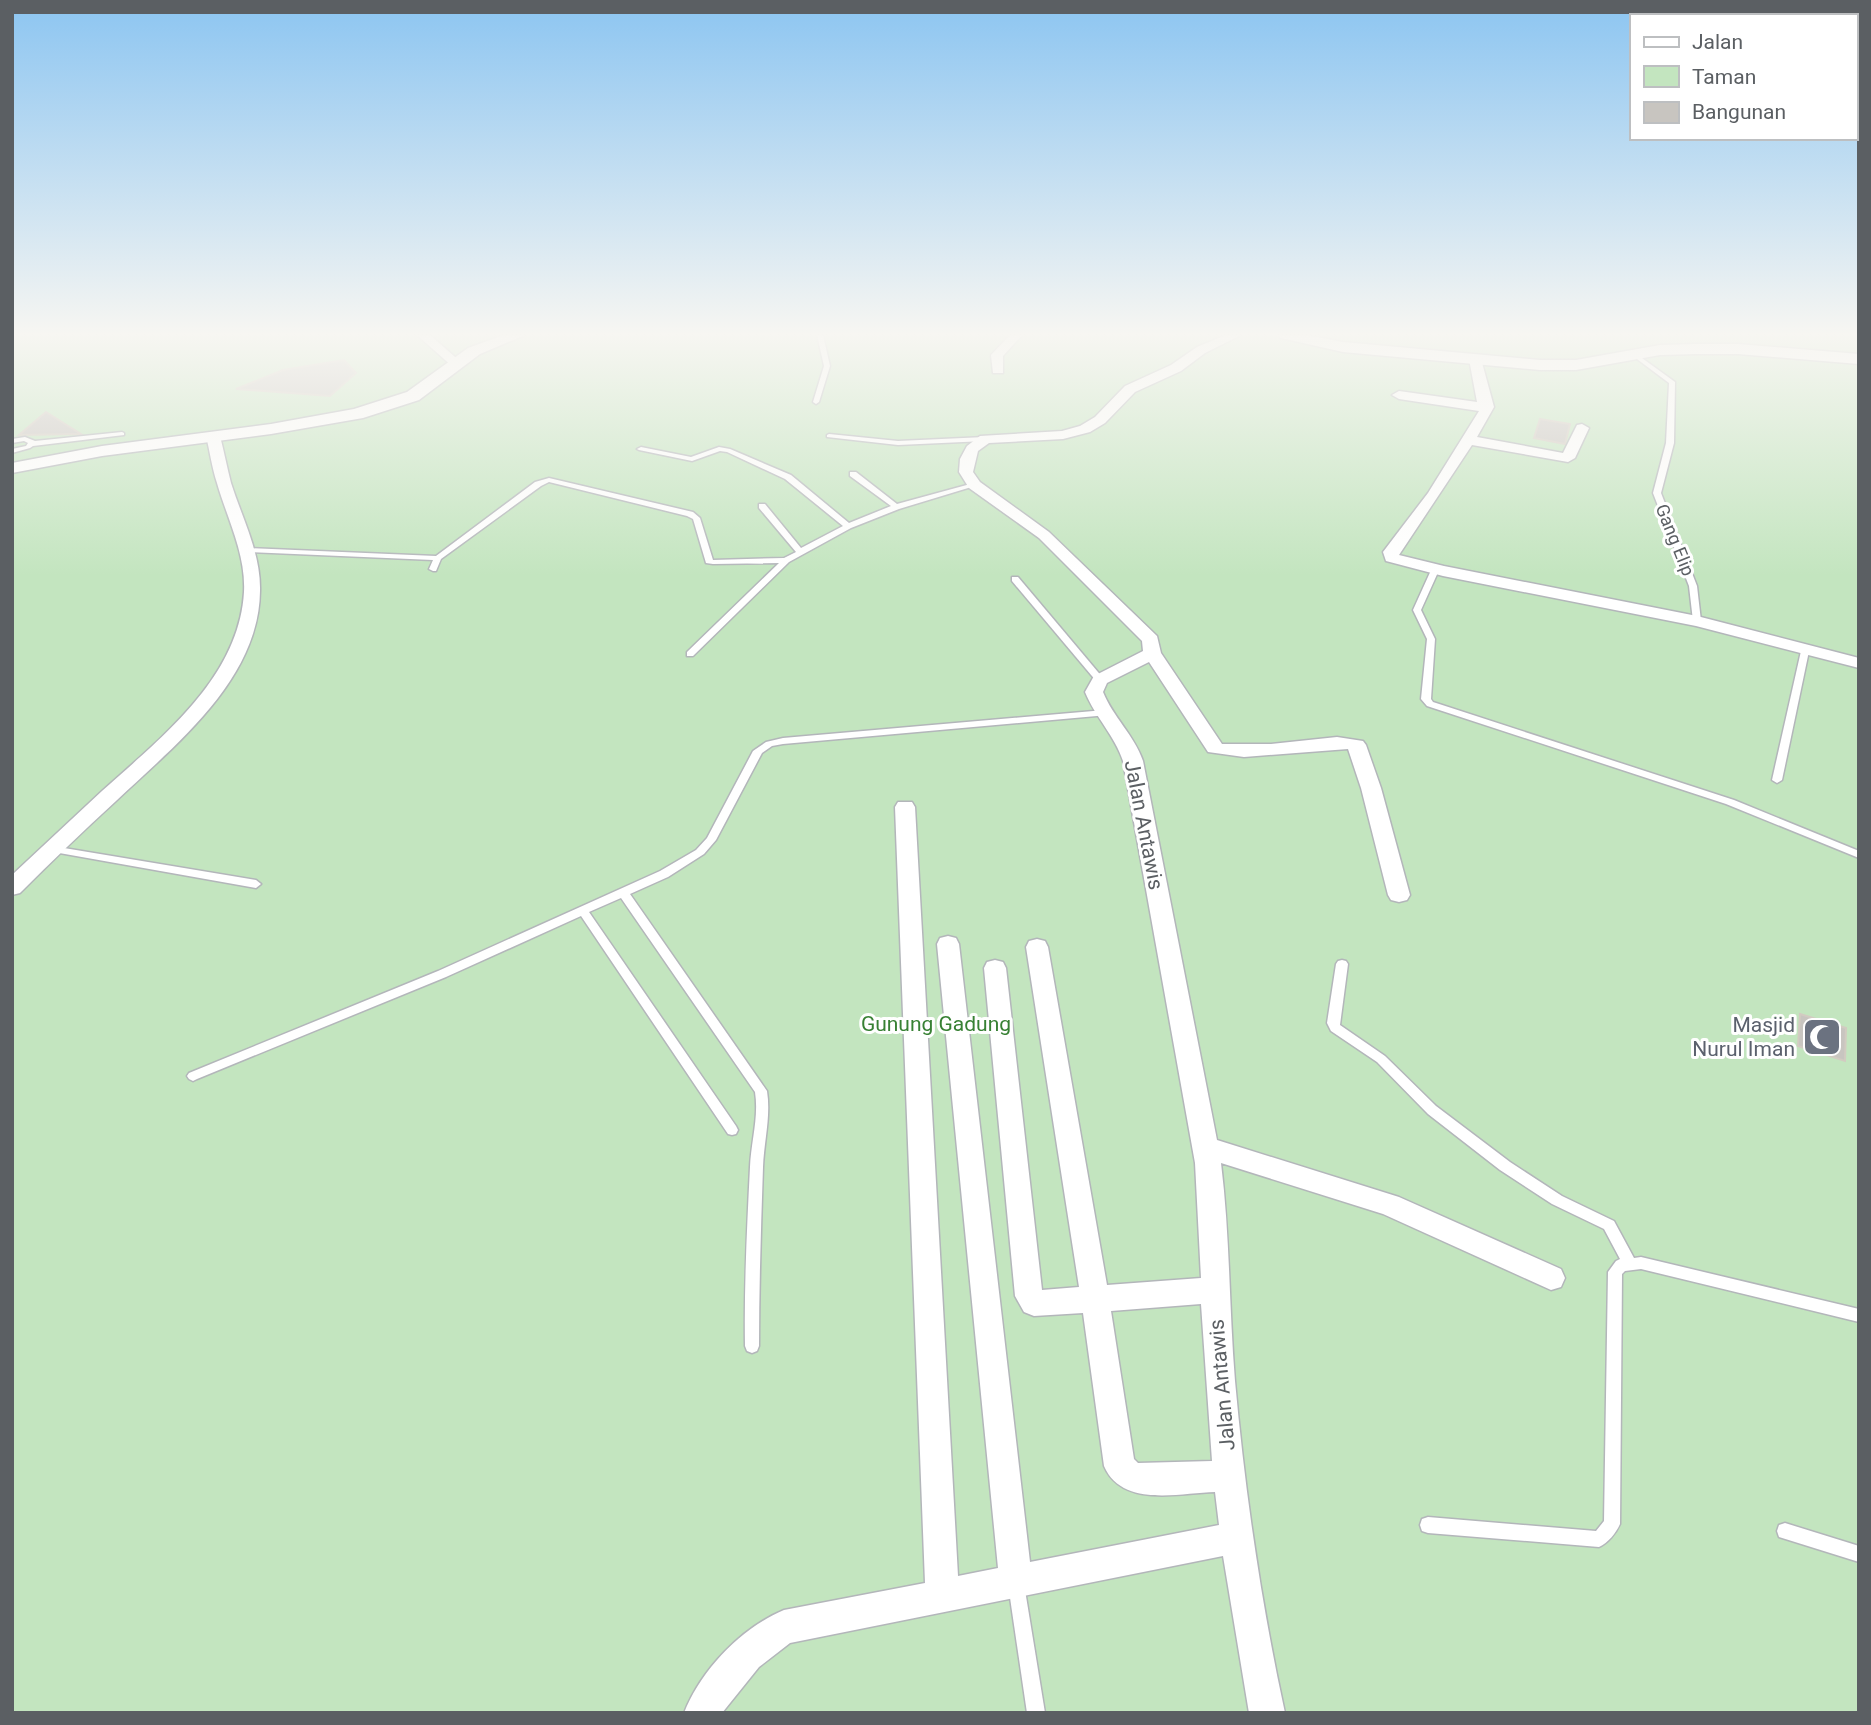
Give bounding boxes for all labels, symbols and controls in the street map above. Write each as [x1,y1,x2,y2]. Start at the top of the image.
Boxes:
legend [1630,14,1857,140]
text: Jalan [1692,30,1743,54]
text: Taman [1692,65,1756,89]
text: Bangunan [1692,100,1786,124]
street label: Gang Elip [1652,501,1699,579]
street label: Jalan Antawis [1120,758,1168,892]
park label: Gunung Gadung [861,1012,1011,1036]
place label: Masjid Nurul Iman [1692,1013,1795,1061]
mosque icon: Masjid Nurul Iman [1801,1016,1843,1058]
street label: Jalan Antawis [1204,1318,1240,1452]

